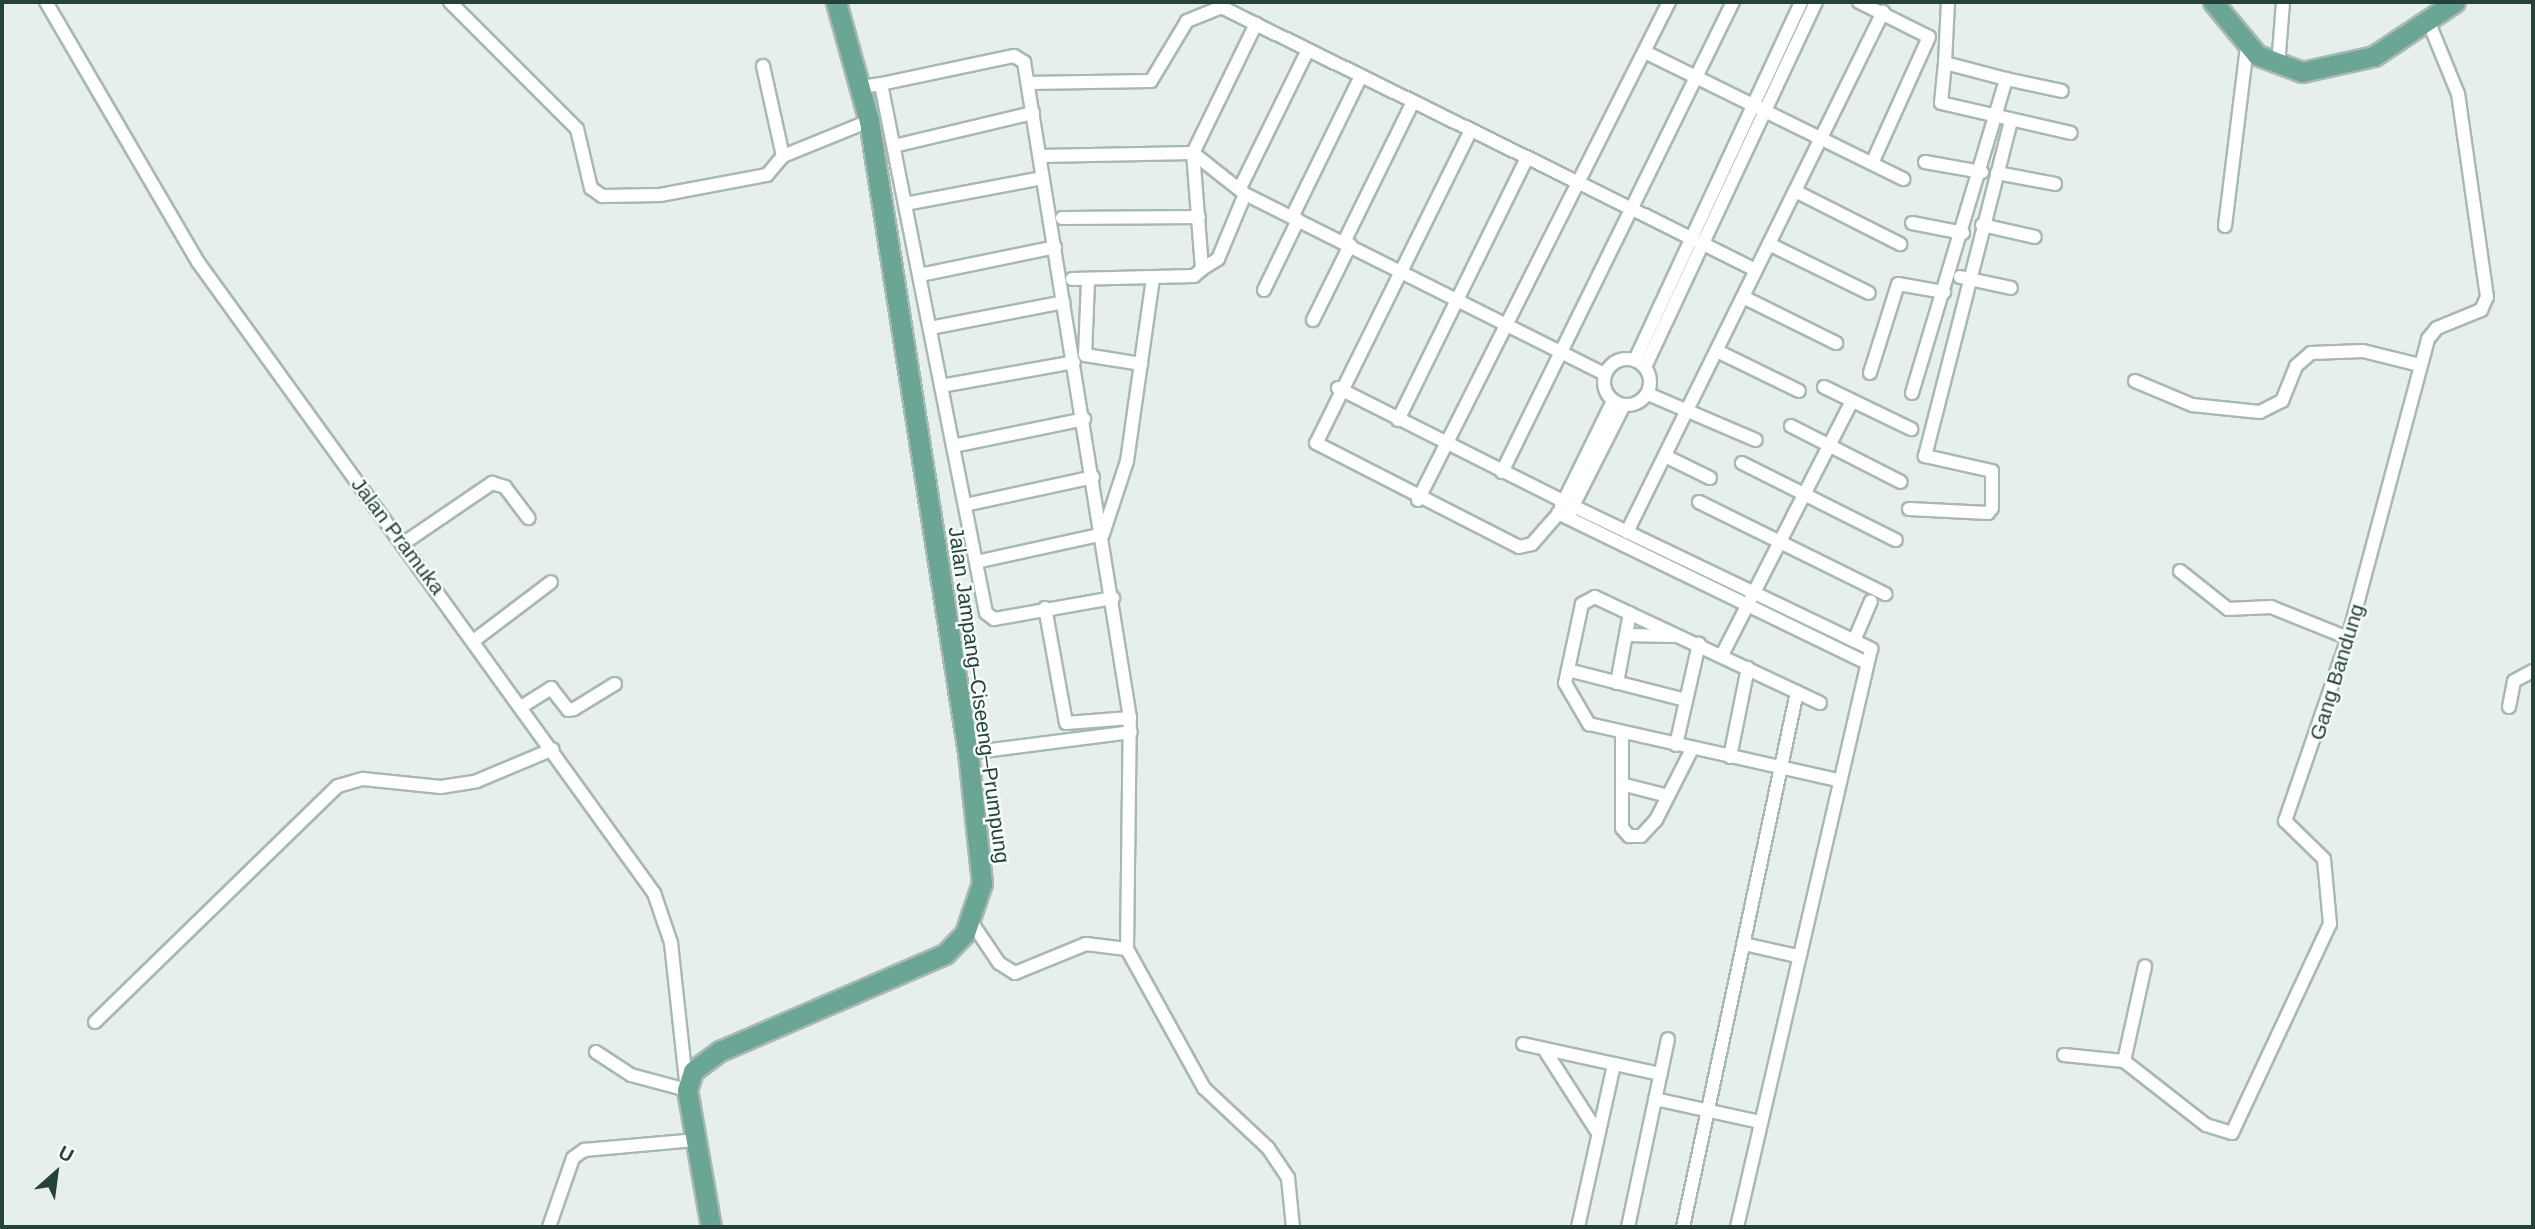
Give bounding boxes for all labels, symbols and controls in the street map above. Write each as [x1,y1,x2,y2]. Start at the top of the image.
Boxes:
street label: Jalan Pramuka [346,472,450,600]
street label: Jalan Jampang–Ciseeng–Prumpung [943,525,1015,865]
street label: Gang Bandung [2304,601,2370,743]
north arrow [21,1138,91,1208]
text: U [55,1142,77,1167]

